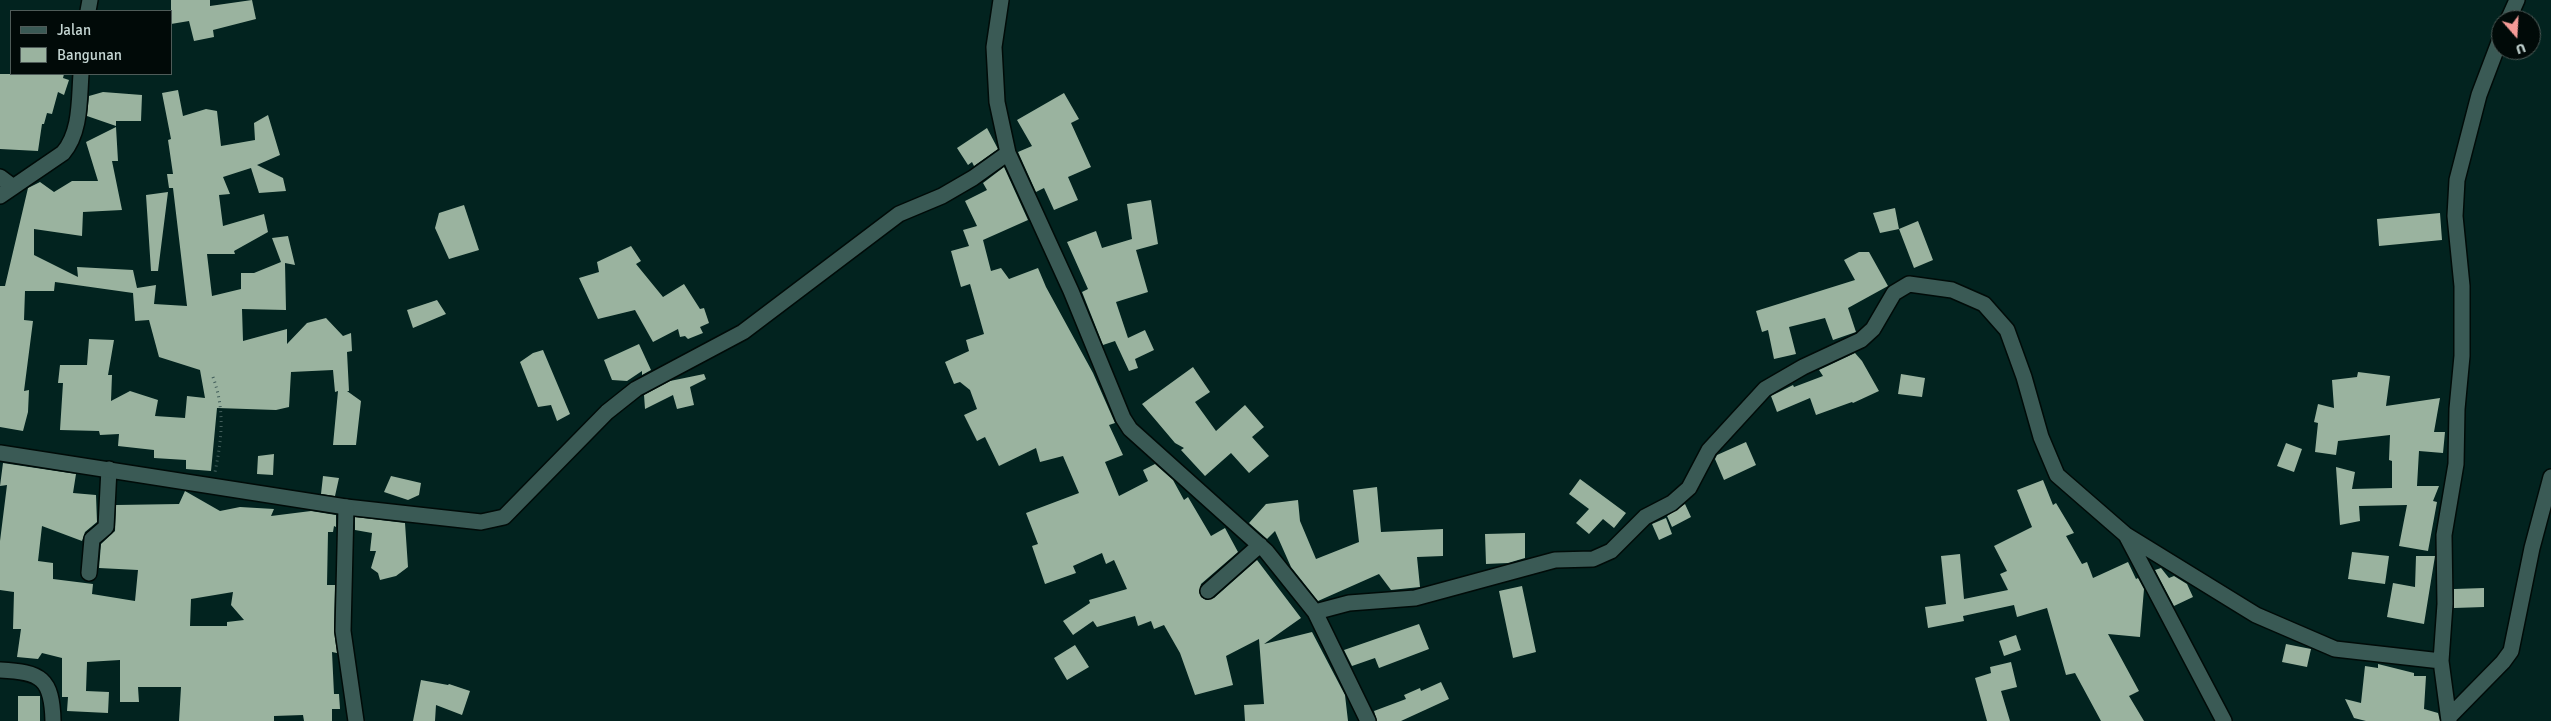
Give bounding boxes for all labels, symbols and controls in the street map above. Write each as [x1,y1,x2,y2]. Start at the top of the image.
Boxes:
legend [10,10,172,75]
north arrow [2491,10,2541,60]
text: Jalan [57,21,91,39]
text: U [2513,39,2528,58]
text: Bangunan [57,46,122,64]

